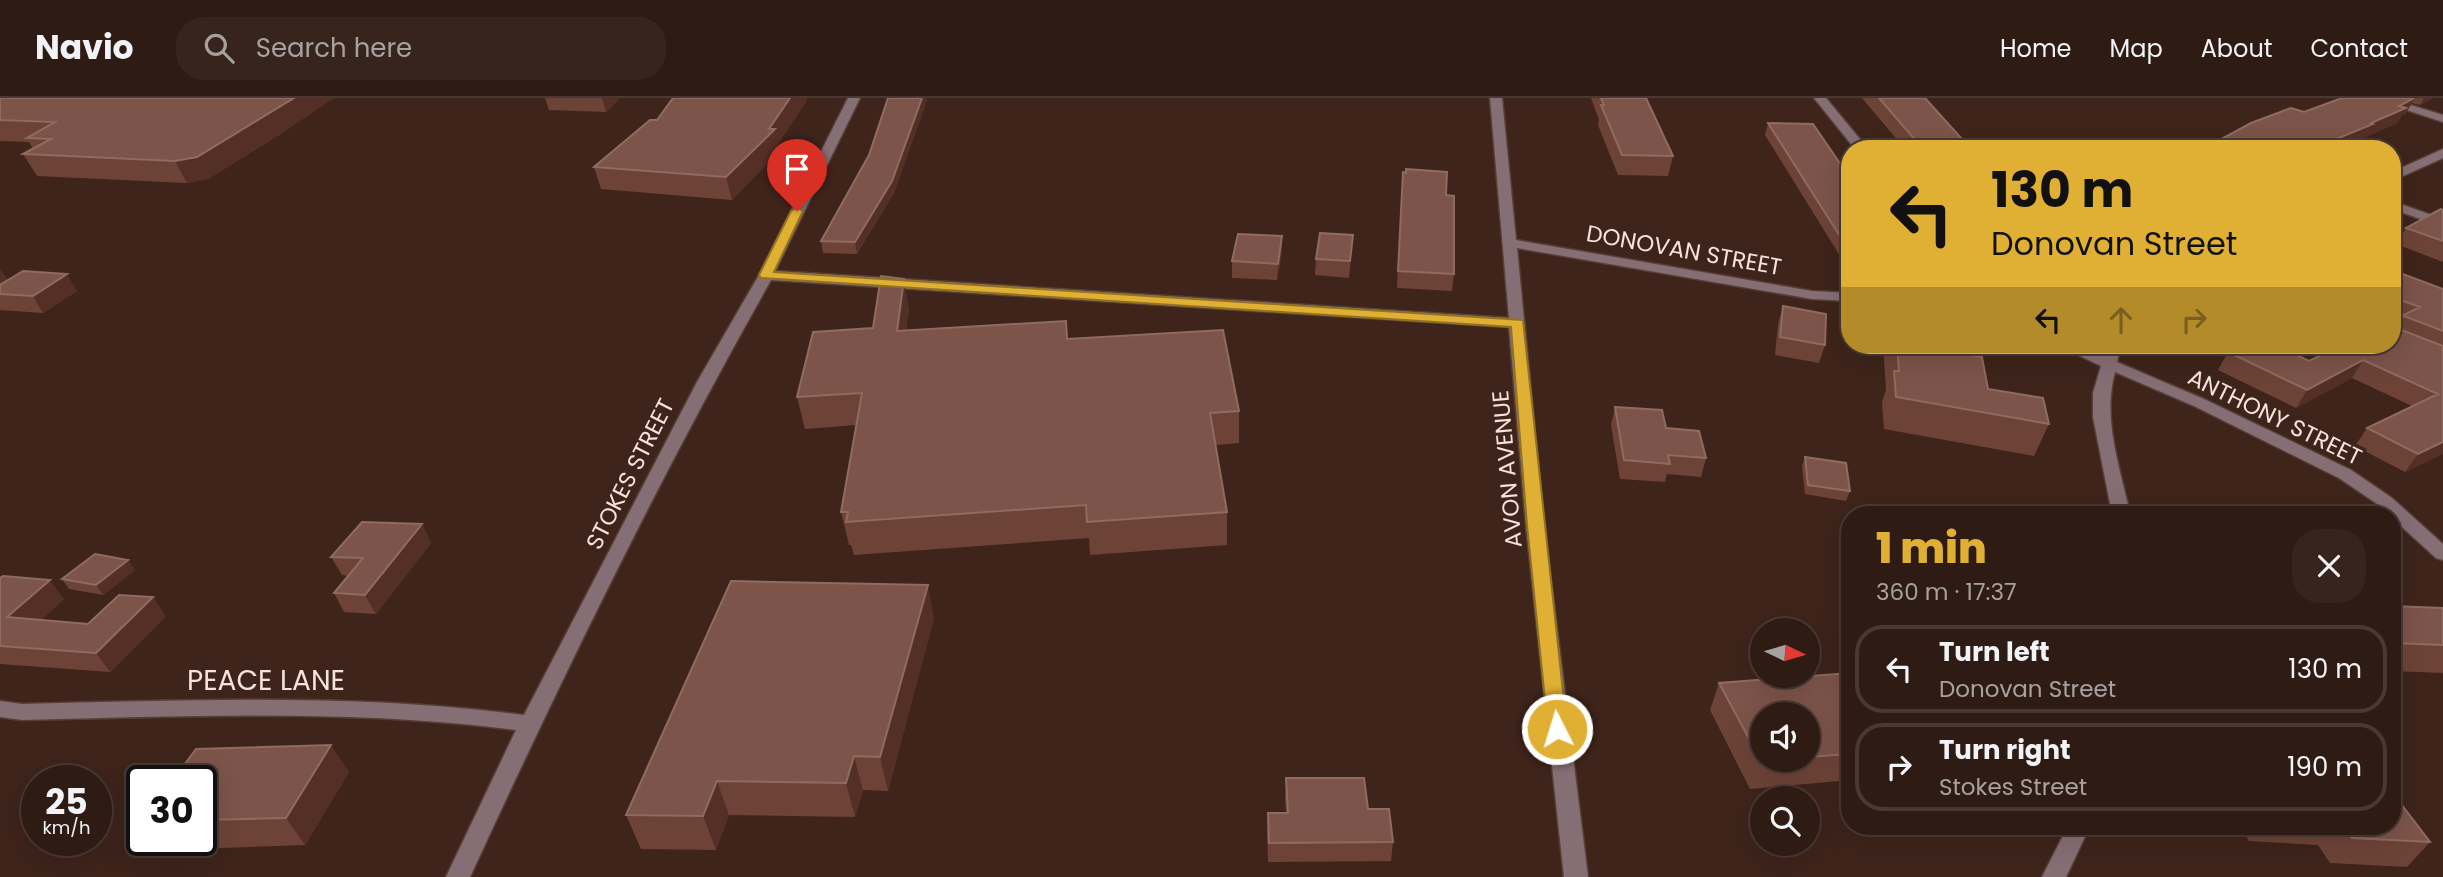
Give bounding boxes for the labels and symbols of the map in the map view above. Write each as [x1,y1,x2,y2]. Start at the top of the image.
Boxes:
pin [767,139,827,211]
street label: DONOVAN STREET [1584,217,1784,283]
street label: ANTHONY STREET [2183,361,2367,473]
street label: AVON AVENUE [1484,389,1530,549]
street label: STOKES STREET [578,393,682,555]
north arrow [1750,618,1820,688]
street label: PEACE LANE [187,661,345,700]
position arrow [1520,692,1594,766]
speed limit sign: 30 [126,765,217,856]

